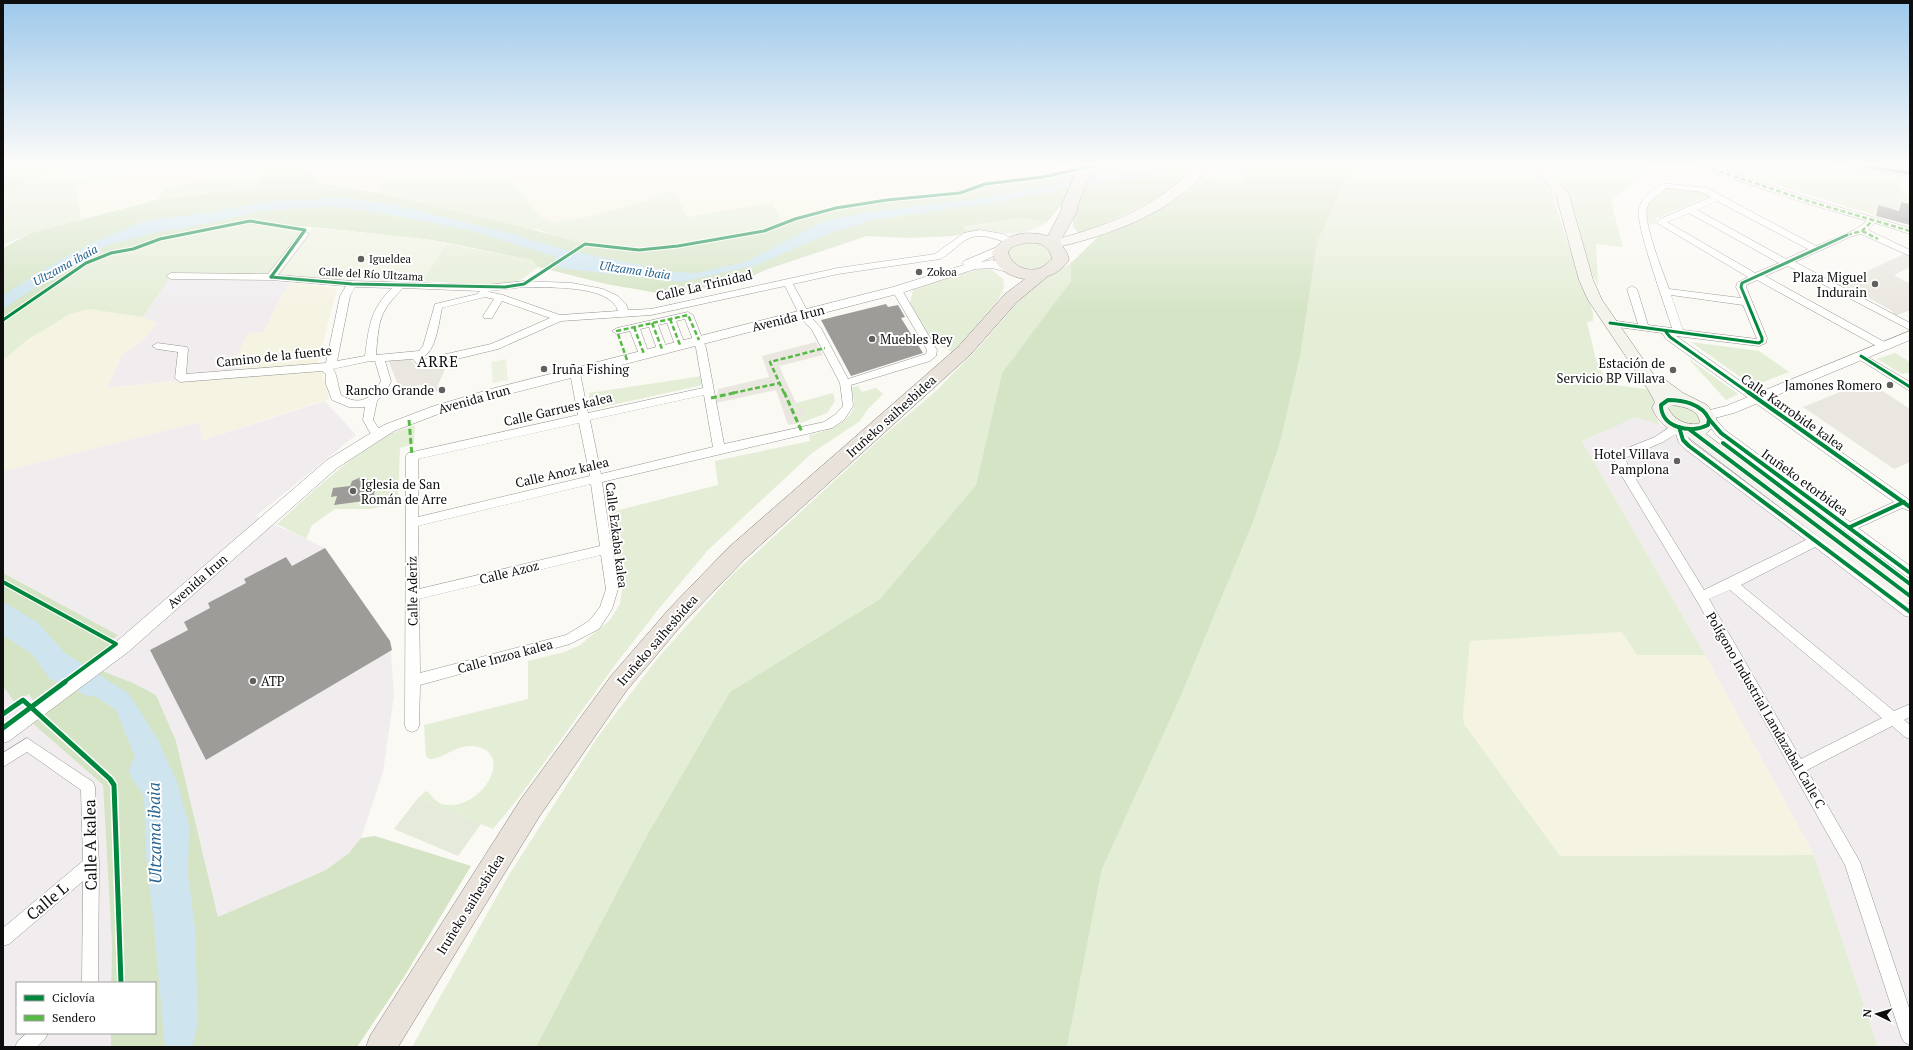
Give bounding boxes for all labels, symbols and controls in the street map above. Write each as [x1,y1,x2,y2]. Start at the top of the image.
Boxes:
water label: Ultzama ibaia [30,241,100,289]
place label: Igueldea [369,252,411,266]
marker: Igueldea [356,254,366,264]
water label: Ultzama ibaia [598,258,672,282]
street label: Calle del Río Ultzama [318,264,424,284]
street label: Calle La Trinidad [654,265,754,305]
place label: Zokoa [927,265,957,279]
marker: Zokoa [914,267,924,277]
place label: Plaza Miguel Indurain [1793,268,1867,301]
marker: Plaza Miguel Indurain [1870,279,1880,289]
street label: Avenida Irun [750,300,826,336]
place label: Muebles Rey [880,330,953,348]
marker: Muebles Rey [867,334,877,344]
street label: Camino de la fuente [215,341,333,371]
district label: ARRE [417,351,459,371]
place label: Estación de Servicio BP Villava [1557,354,1665,387]
place label: Iruña Fishing [552,360,629,378]
marker: Iruña Fishing [539,364,549,374]
marker: Estación de Servicio BP Villava [1668,365,1678,375]
street label: Calle Karrobide kalea [1738,369,1849,455]
street label: Iruñeko saihesbidea [842,370,940,461]
place label: Jamones Romero [1784,376,1882,394]
street label: Avenida Irun [436,380,512,418]
marker: Jamones Romero [1885,380,1895,390]
place label: Rancho Grande [345,381,434,399]
marker: Rancho Grande [437,385,447,395]
street label: Calle Garrues kalea [502,388,615,430]
street label: Iruñeko etorbidea [1758,444,1852,520]
place label: Hotel Villava Pamplona [1594,445,1669,478]
street label: Calle Anoz kalea [513,452,611,492]
marker: Hotel Villava Pamplona [1672,456,1682,466]
place label: Iglesia de San Román de Arre [361,475,447,508]
street label: Calle Ezkaba kalea [602,481,632,589]
marker: Iglesia de San Román de Arre [348,486,358,496]
street label: Avenida Irun [163,550,231,612]
street label: Calle Aderiz [402,556,422,626]
street label: Calle Azoz [477,556,541,588]
street label: Iruñeko saihesbidea [612,590,702,689]
street label: Polígono Industrial Landazabal Calle C [1702,608,1830,812]
street label: Calle Inzoa kalea [455,634,555,677]
place label: ATP [261,672,285,690]
marker: ATP [248,676,258,686]
water label: Ultzama ibaia [142,782,166,884]
street label: Calle A kalea [78,799,102,891]
street label: Iruñeko saihesbidea [432,850,508,958]
street label: Calle L [21,877,73,925]
legend [16,982,156,1034]
text: Ciclovía [52,990,95,1005]
north arrow [1857,994,1897,1034]
text: N [1860,1008,1874,1018]
text: Sendero [52,1010,96,1025]

